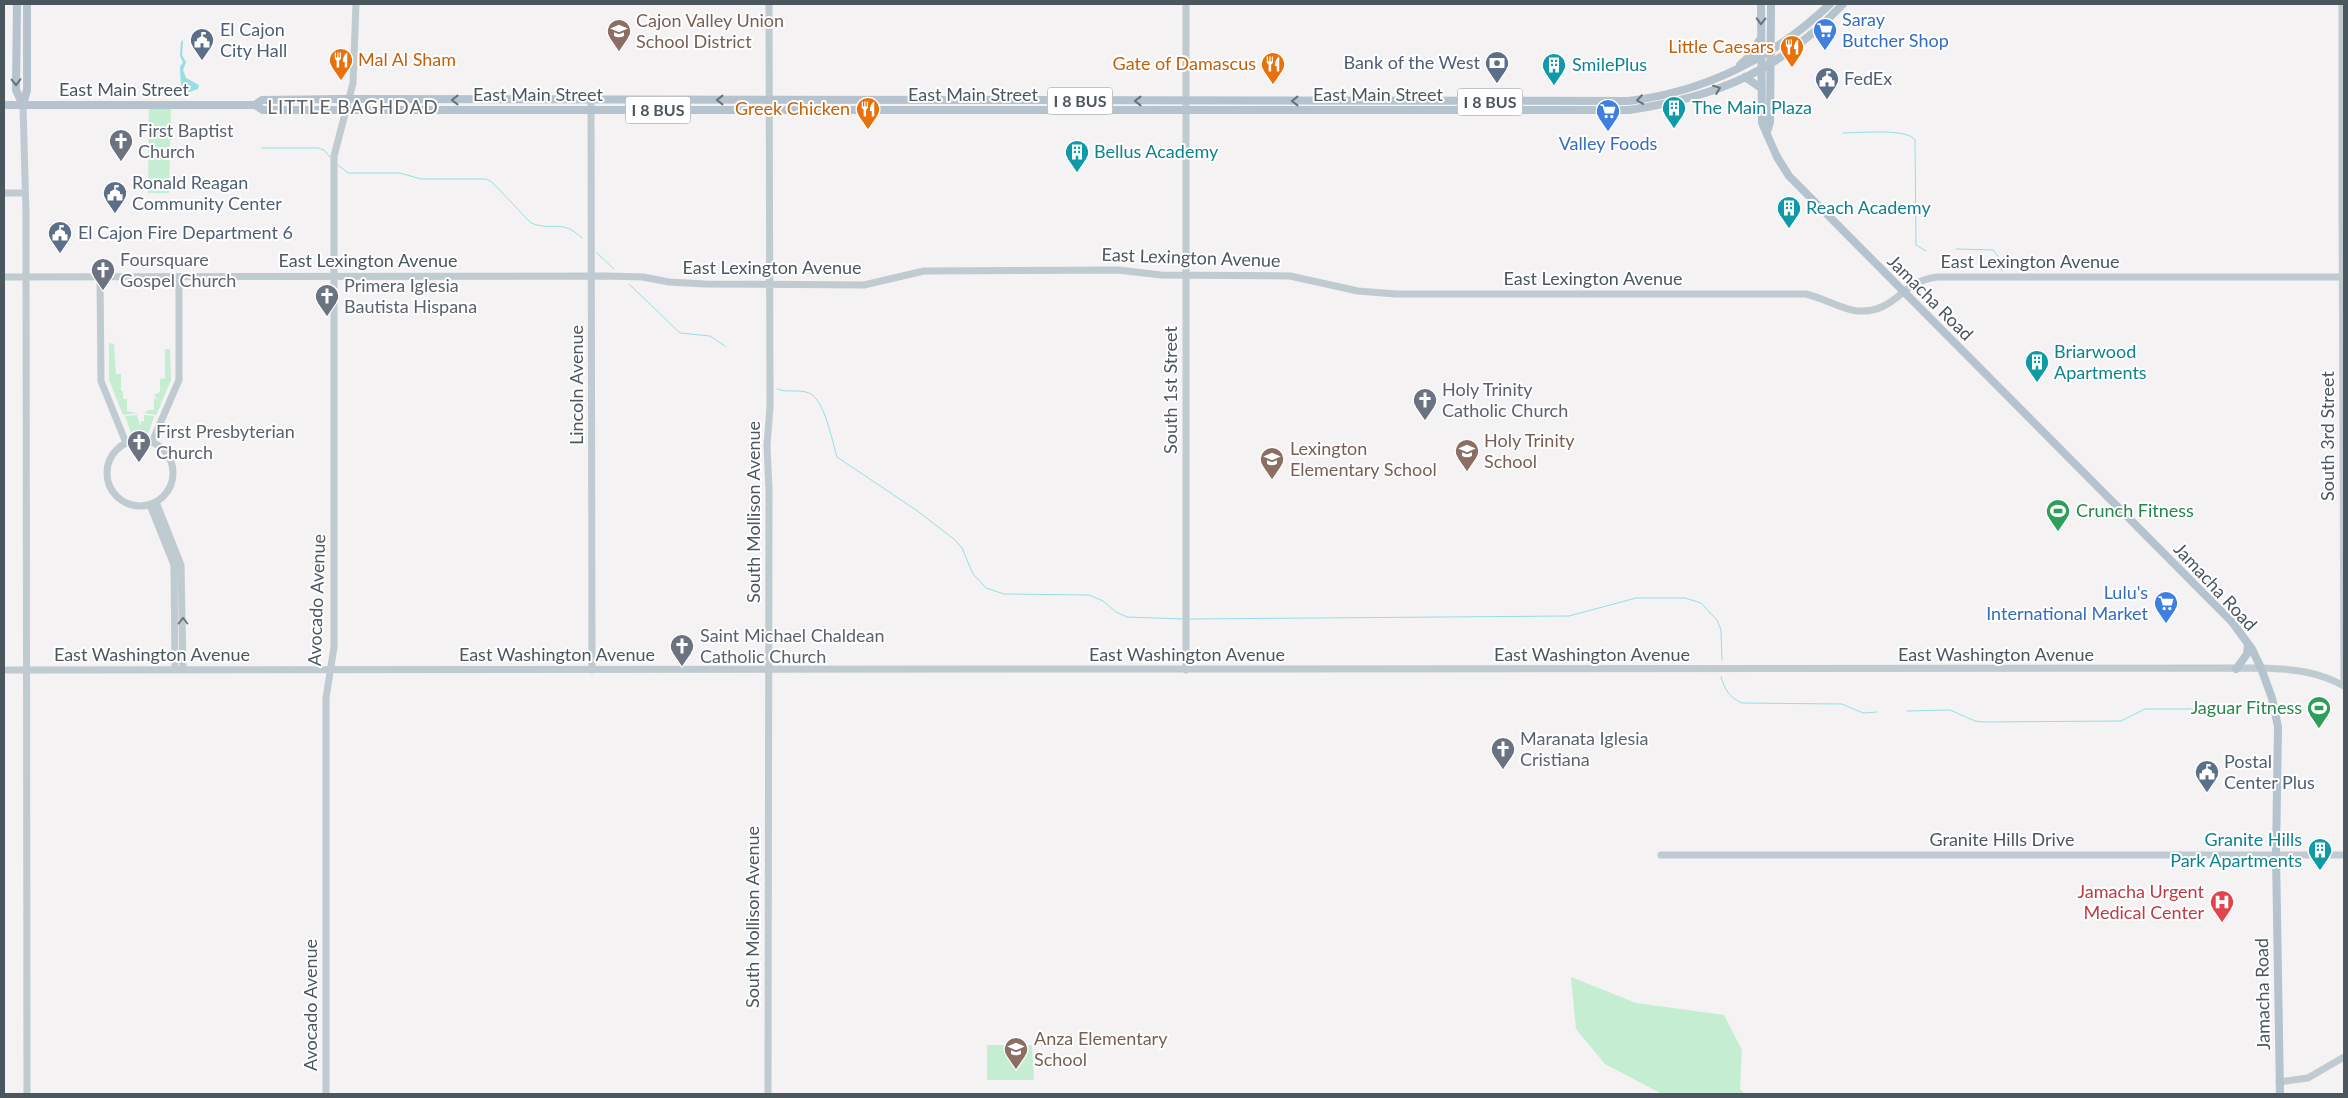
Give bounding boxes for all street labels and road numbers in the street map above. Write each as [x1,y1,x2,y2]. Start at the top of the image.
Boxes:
street label: East Main Street [59,78,189,100]
street label: East Main Street [473,83,603,105]
street label: East Main Street [908,83,1038,105]
street label: East Main Street [1313,83,1443,105]
road number: I 8 BUS [1048,88,1112,114]
road number: I 8 BUS [1458,88,1522,115]
road number: I 8 BUS [626,96,690,124]
street label: East Lexington Avenue [1101,243,1281,271]
street label: East Lexington Avenue [278,249,458,271]
street label: Jamacha Road [1883,250,1978,345]
street label: East Lexington Avenue [1940,250,2120,272]
street label: East Lexington Avenue [682,256,862,278]
street label: East Lexington Avenue [1503,267,1683,289]
street label: Lincoln Avenue [565,325,587,445]
street label: South 1st Street [1159,326,1181,454]
street label: South 3rd Street [2316,371,2338,501]
street label: South Mollison Avenue [742,421,764,603]
street label: Avocado Avenue [303,534,329,666]
street label: Jamacha Road [2169,538,2262,635]
street label: East Washington Avenue [54,643,250,665]
street label: East Washington Avenue [459,643,655,665]
street label: East Washington Avenue [1089,643,1285,665]
street label: East Washington Avenue [1494,643,1690,665]
street label: East Washington Avenue [1898,643,2094,665]
street label: South Mollison Avenue [741,826,763,1008]
street label: Granite Hills Drive [1930,828,2074,850]
street label: Jamacha Road [2250,938,2274,1050]
street label: Avocado Avenue [299,939,321,1071]

